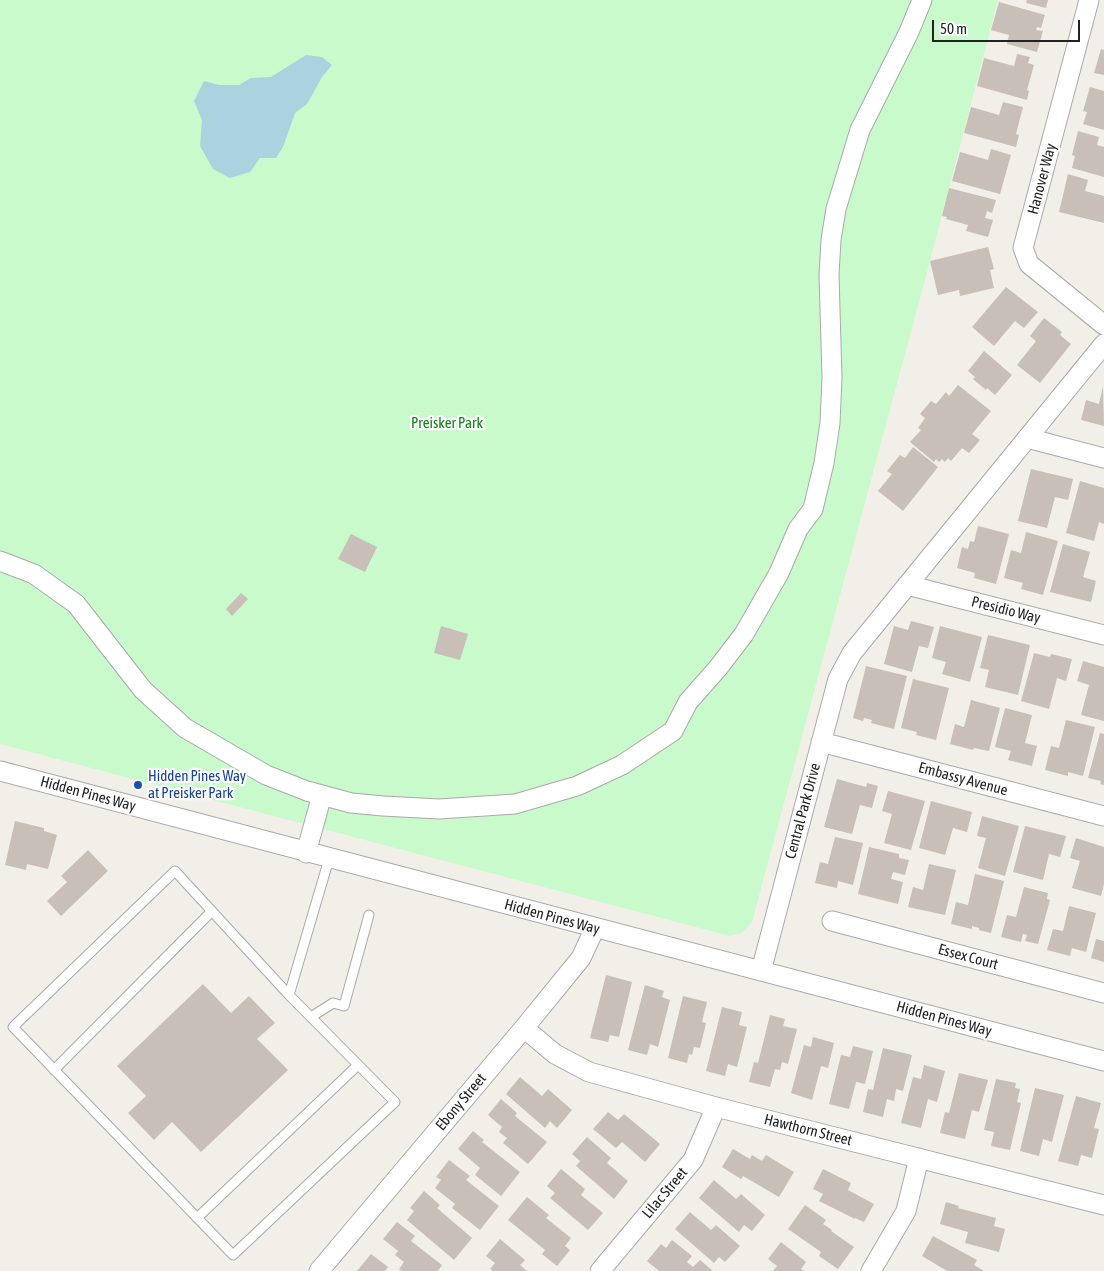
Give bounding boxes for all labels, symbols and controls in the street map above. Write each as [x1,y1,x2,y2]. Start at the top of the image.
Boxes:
scale bar [934,10,1082,42]
text: 50 m [940,20,967,37]
street label: Hanover Way [1024,142,1060,216]
park label: Preisker Park [411,414,483,432]
street label: Presidio Way [970,593,1042,627]
street label: Embassy Avenue [916,758,1010,800]
street label: Central Park Drive [782,761,824,861]
place label: Hidden Pines Way at Preisker Park [148,767,246,802]
street label: Hidden Pines Way [38,773,138,815]
marker: Hidden Pines Way at Preisker Park [132,779,144,791]
street label: Hidden Pines Way [502,896,602,938]
street label: Essex Court [936,940,1000,974]
street label: Hidden Pines Way [894,998,994,1040]
street label: Ebony Street [432,1070,490,1134]
street label: Hawthorn Street [762,1110,854,1150]
street label: Lilac Street [639,1164,691,1222]

